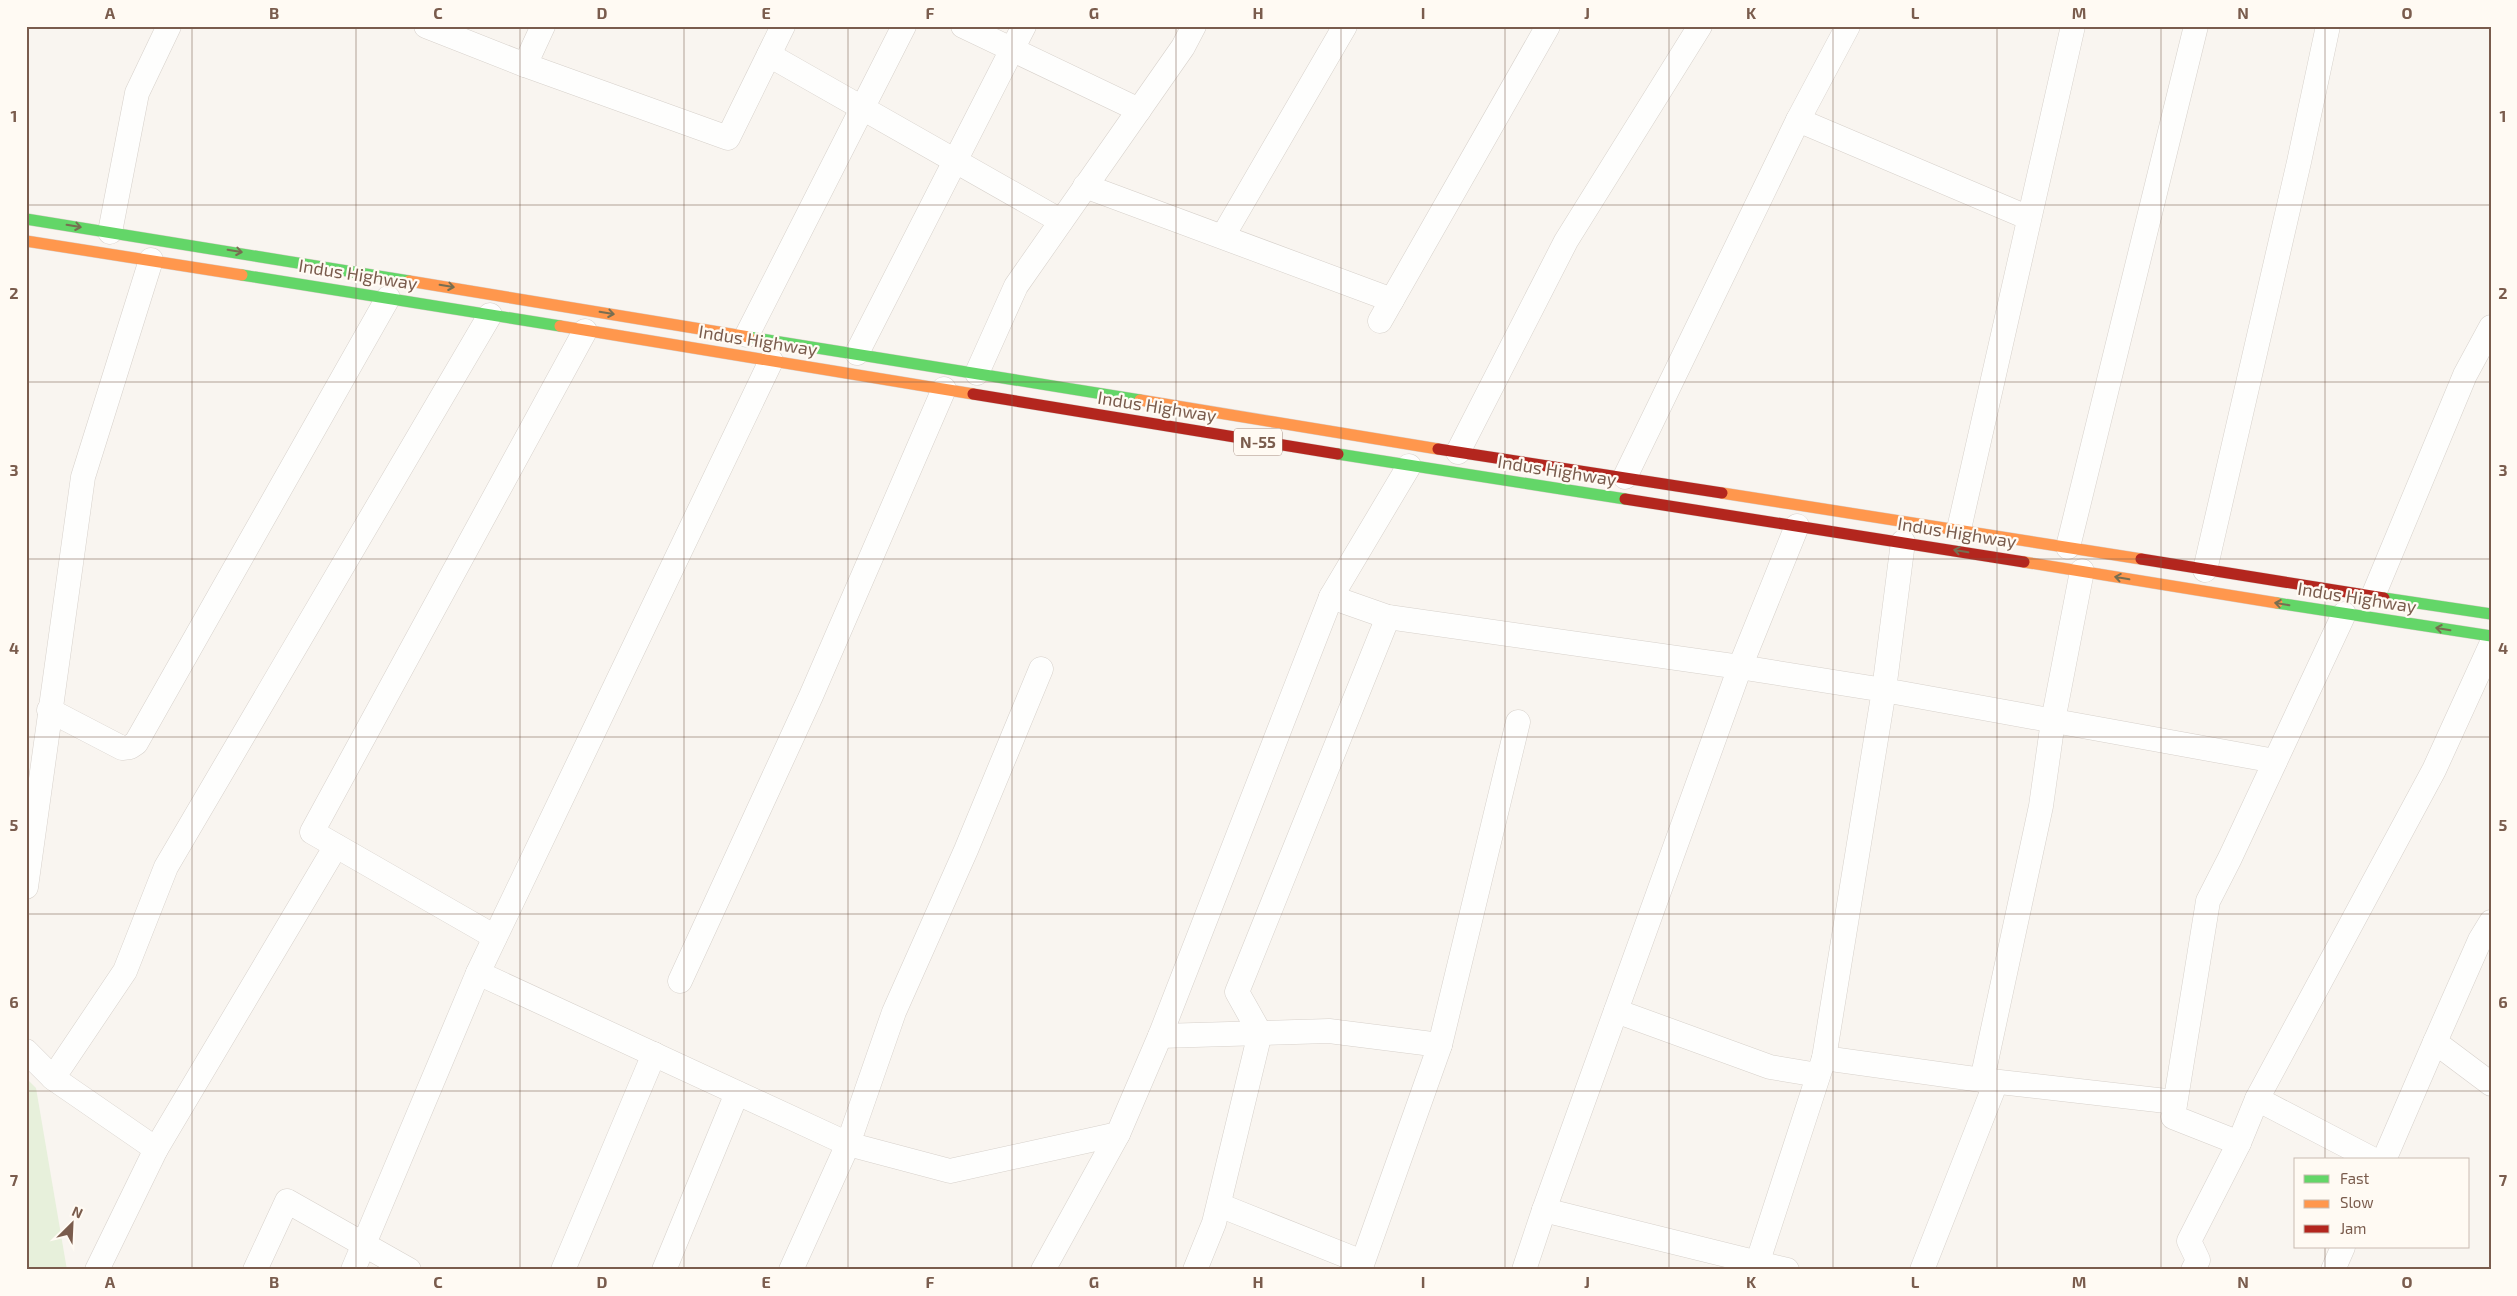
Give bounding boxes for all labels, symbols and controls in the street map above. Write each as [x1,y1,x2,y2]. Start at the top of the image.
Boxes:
text: A [105,3,116,22]
text: B [269,3,279,22]
text: C [433,3,443,22]
text: D [597,3,608,22]
text: E [761,3,771,22]
text: F [926,3,935,22]
text: G [1089,3,1099,22]
text: H [1252,3,1264,22]
text: I [1421,3,1425,22]
text: J [1584,3,1590,22]
text: K [1746,3,1757,22]
text: L [1911,3,1920,22]
text: M [2072,3,2086,22]
text: N [2237,3,2249,22]
text: O [2401,3,2413,22]
text: 1 [11,106,17,125]
text: 1 [2500,106,2506,125]
one-way arrow [66,222,82,232]
one-way arrow [227,247,243,257]
street label: Indus Highway [297,254,420,294]
one-way arrow [439,282,455,292]
text: 2 [9,283,19,302]
text: 2 [2498,283,2508,302]
one-way arrow [599,308,615,318]
street label: Indus Highway [697,320,820,360]
street label: Indus Highway [1096,386,1219,426]
road number: N-55 [1234,428,1282,456]
street label: Indus Highway [1496,450,1619,490]
text: 3 [9,460,19,479]
text: 3 [2498,460,2508,479]
street label: Indus Highway [1896,512,2019,552]
one-way arrow [1954,546,1970,556]
one-way arrow [2114,573,2130,583]
street label: Indus Highway [2296,577,2419,617]
one-way arrow [2274,599,2290,609]
one-way arrow [2435,624,2451,634]
text: 4 [9,638,19,657]
text: 4 [2498,638,2508,657]
text: 5 [10,815,19,834]
text: 5 [2499,815,2508,834]
text: 6 [9,992,19,1011]
text: 6 [2498,992,2508,1011]
legend [2294,1158,2470,1248]
text: Fast [2340,1169,2370,1187]
text: 7 [10,1170,19,1189]
text: 7 [2499,1170,2508,1189]
text: Slow [2340,1193,2374,1211]
north arrow [48,1198,98,1248]
text: N [69,1202,86,1221]
text: Jam [2340,1219,2366,1237]
text: A [105,1272,116,1291]
text: B [269,1272,279,1291]
text: C [433,1272,443,1291]
text: D [597,1272,608,1291]
text: E [761,1272,771,1291]
text: F [926,1272,935,1291]
text: G [1089,1272,1099,1291]
text: H [1252,1272,1264,1291]
text: I [1421,1272,1425,1291]
text: J [1584,1272,1590,1291]
text: K [1746,1272,1757,1291]
text: L [1911,1272,1920,1291]
text: M [2072,1272,2086,1291]
text: N [2237,1272,2249,1291]
text: O [2401,1272,2413,1291]

